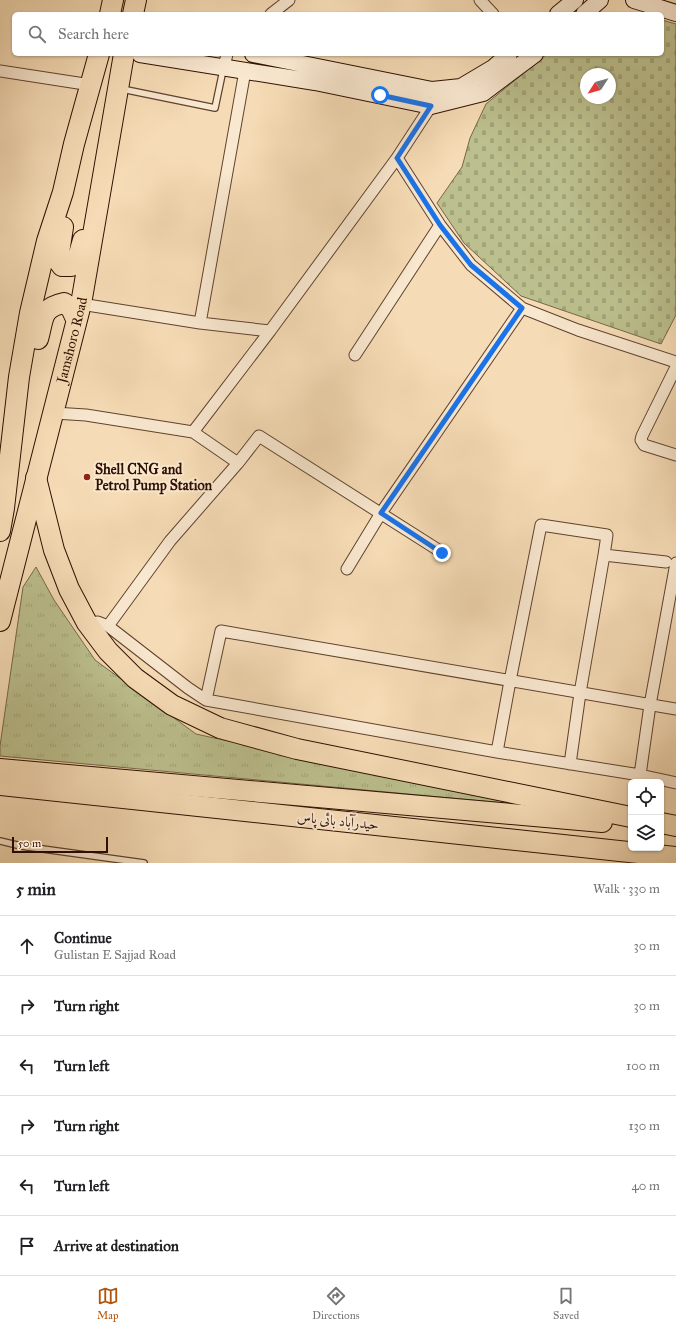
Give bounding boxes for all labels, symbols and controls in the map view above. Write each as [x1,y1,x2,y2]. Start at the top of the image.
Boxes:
search box [12,12,664,56]
icon: search [26,23,48,45]
text: Search here [58,25,129,43]
north arrow [580,68,616,104]
route start [371,86,389,104]
street label: Jamshoro Road [52,296,91,387]
place label: Shell CNG and Petrol Pump Station [95,461,213,495]
marker: Shell CNG and Petrol Pump Station [82,472,92,482]
route end [433,544,451,562]
map controls [628,779,664,851]
button: locate [628,779,664,815]
street label: حیدرآباد بائی پاس [296,808,380,836]
button: layers [628,815,664,851]
scale bar [12,835,108,854]
text: 50 m [18,837,41,850]
text: 5 min [16,879,56,900]
text: Walk · 330 m [593,881,660,897]
text: Continue [54,929,112,947]
icon: ahead [16,935,38,957]
text: 30 m [634,938,660,954]
text: Gulistan E Sajjad Road [54,947,176,963]
icon: right [16,995,38,1017]
text: Turn right [54,997,119,1015]
text: 30 m [634,998,660,1014]
icon: left [16,1055,38,1077]
text: Turn left [54,1057,110,1075]
text: 100 m [626,1058,660,1074]
icon: right [16,1115,38,1137]
text: Turn right [54,1117,119,1135]
text: 130 m [628,1118,660,1134]
icon: left [16,1175,38,1197]
text: Turn left [54,1177,110,1195]
text: 40 m [631,1178,660,1194]
icon: arrive [16,1235,38,1257]
text: Arrive at destination [54,1237,179,1255]
tab: Map [97,1285,119,1322]
tab: Directions [312,1285,360,1322]
tab: Saved [553,1285,579,1322]

